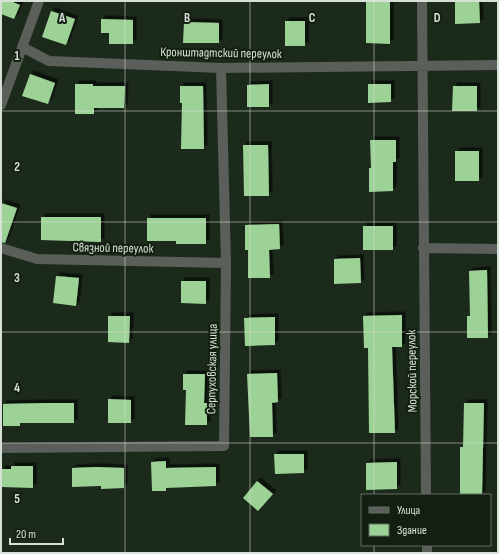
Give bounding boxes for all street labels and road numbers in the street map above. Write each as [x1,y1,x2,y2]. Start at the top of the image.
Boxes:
street label: Кронштадтский переулок [160,44,282,62]
street label: Связной переулок [72,239,154,257]
street label: Серпуховская улица [203,324,221,414]
street label: Морской переулок [403,329,421,412]

